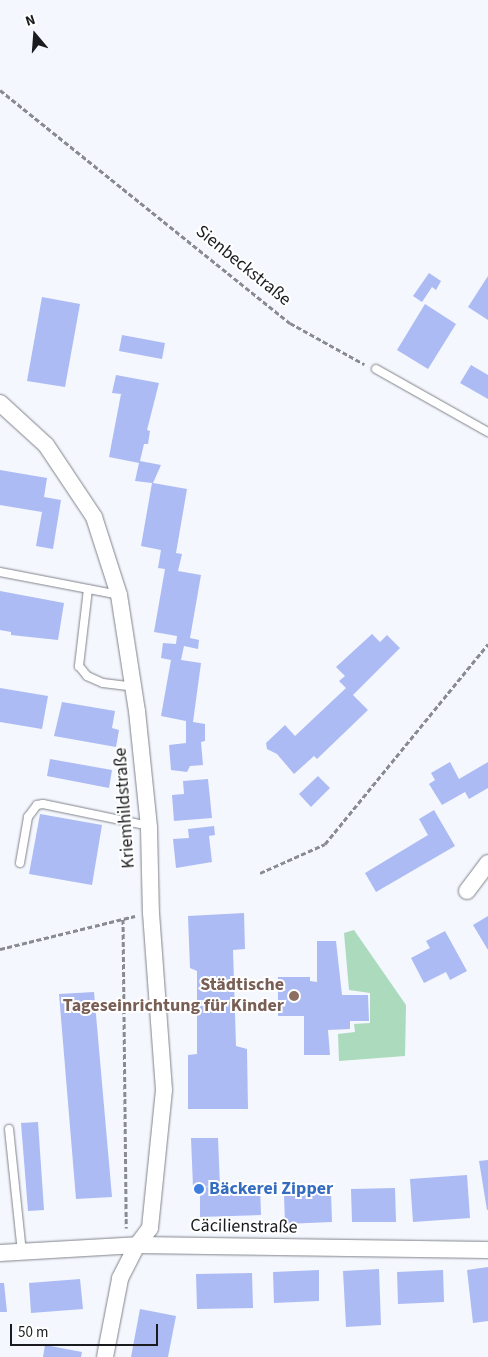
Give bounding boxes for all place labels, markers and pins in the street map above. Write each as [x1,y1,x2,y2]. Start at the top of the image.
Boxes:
place label: Städtische Tageseinrichtung für Kinder [63,975,284,1018]
marker: Städtische Tageseinrichtung für Kinder [288,990,300,1002]
place label: Bäckerei Zipper [209,1178,333,1200]
marker: Bäckerei Zipper [193,1183,205,1195]

